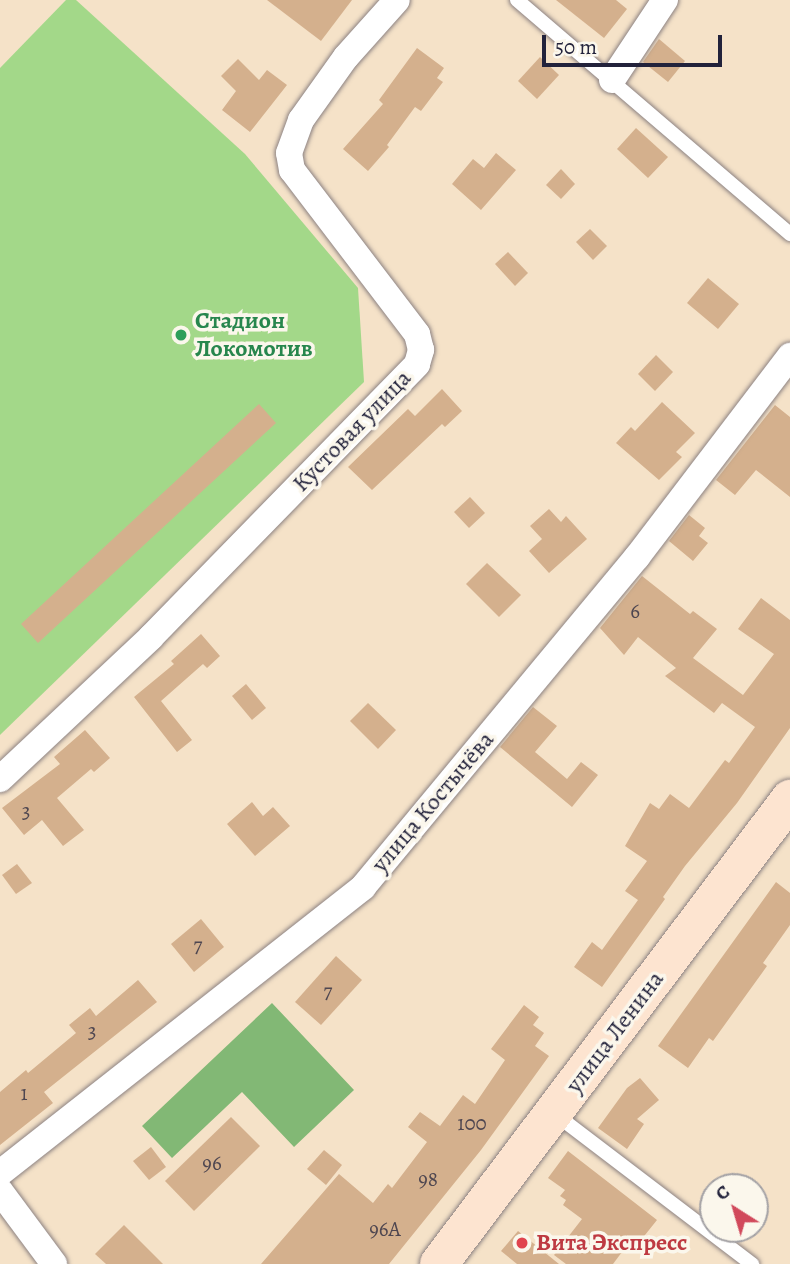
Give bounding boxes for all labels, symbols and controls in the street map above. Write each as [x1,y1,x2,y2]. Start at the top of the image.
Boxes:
scale bar [545,21,725,65]
text: 50 m [555,33,597,61]
place label: Стадион Локомотив [195,307,313,363]
marker: Стадион Локомотив [173,327,189,343]
street label: Кустовая улица [287,364,417,498]
house number: 6 [630,598,640,624]
street label: улица Костычёва [366,726,500,878]
house number: 3 [22,798,30,824]
house number: 7 [194,932,202,958]
street label: улица Ленина [560,965,670,1099]
house number: 7 [324,978,332,1004]
house number: 3 [88,1018,96,1044]
house number: 1 [20,1080,28,1106]
house number: 100 [457,1110,487,1136]
house number: 96 [202,1150,222,1176]
house number: 98 [418,1166,438,1192]
north arrow [699,1173,769,1243]
text: С [710,1179,735,1207]
house number: 96А [369,1216,401,1242]
place label: Вита Экспресс [536,1229,687,1257]
marker: Вита Экспресс [514,1235,530,1251]

